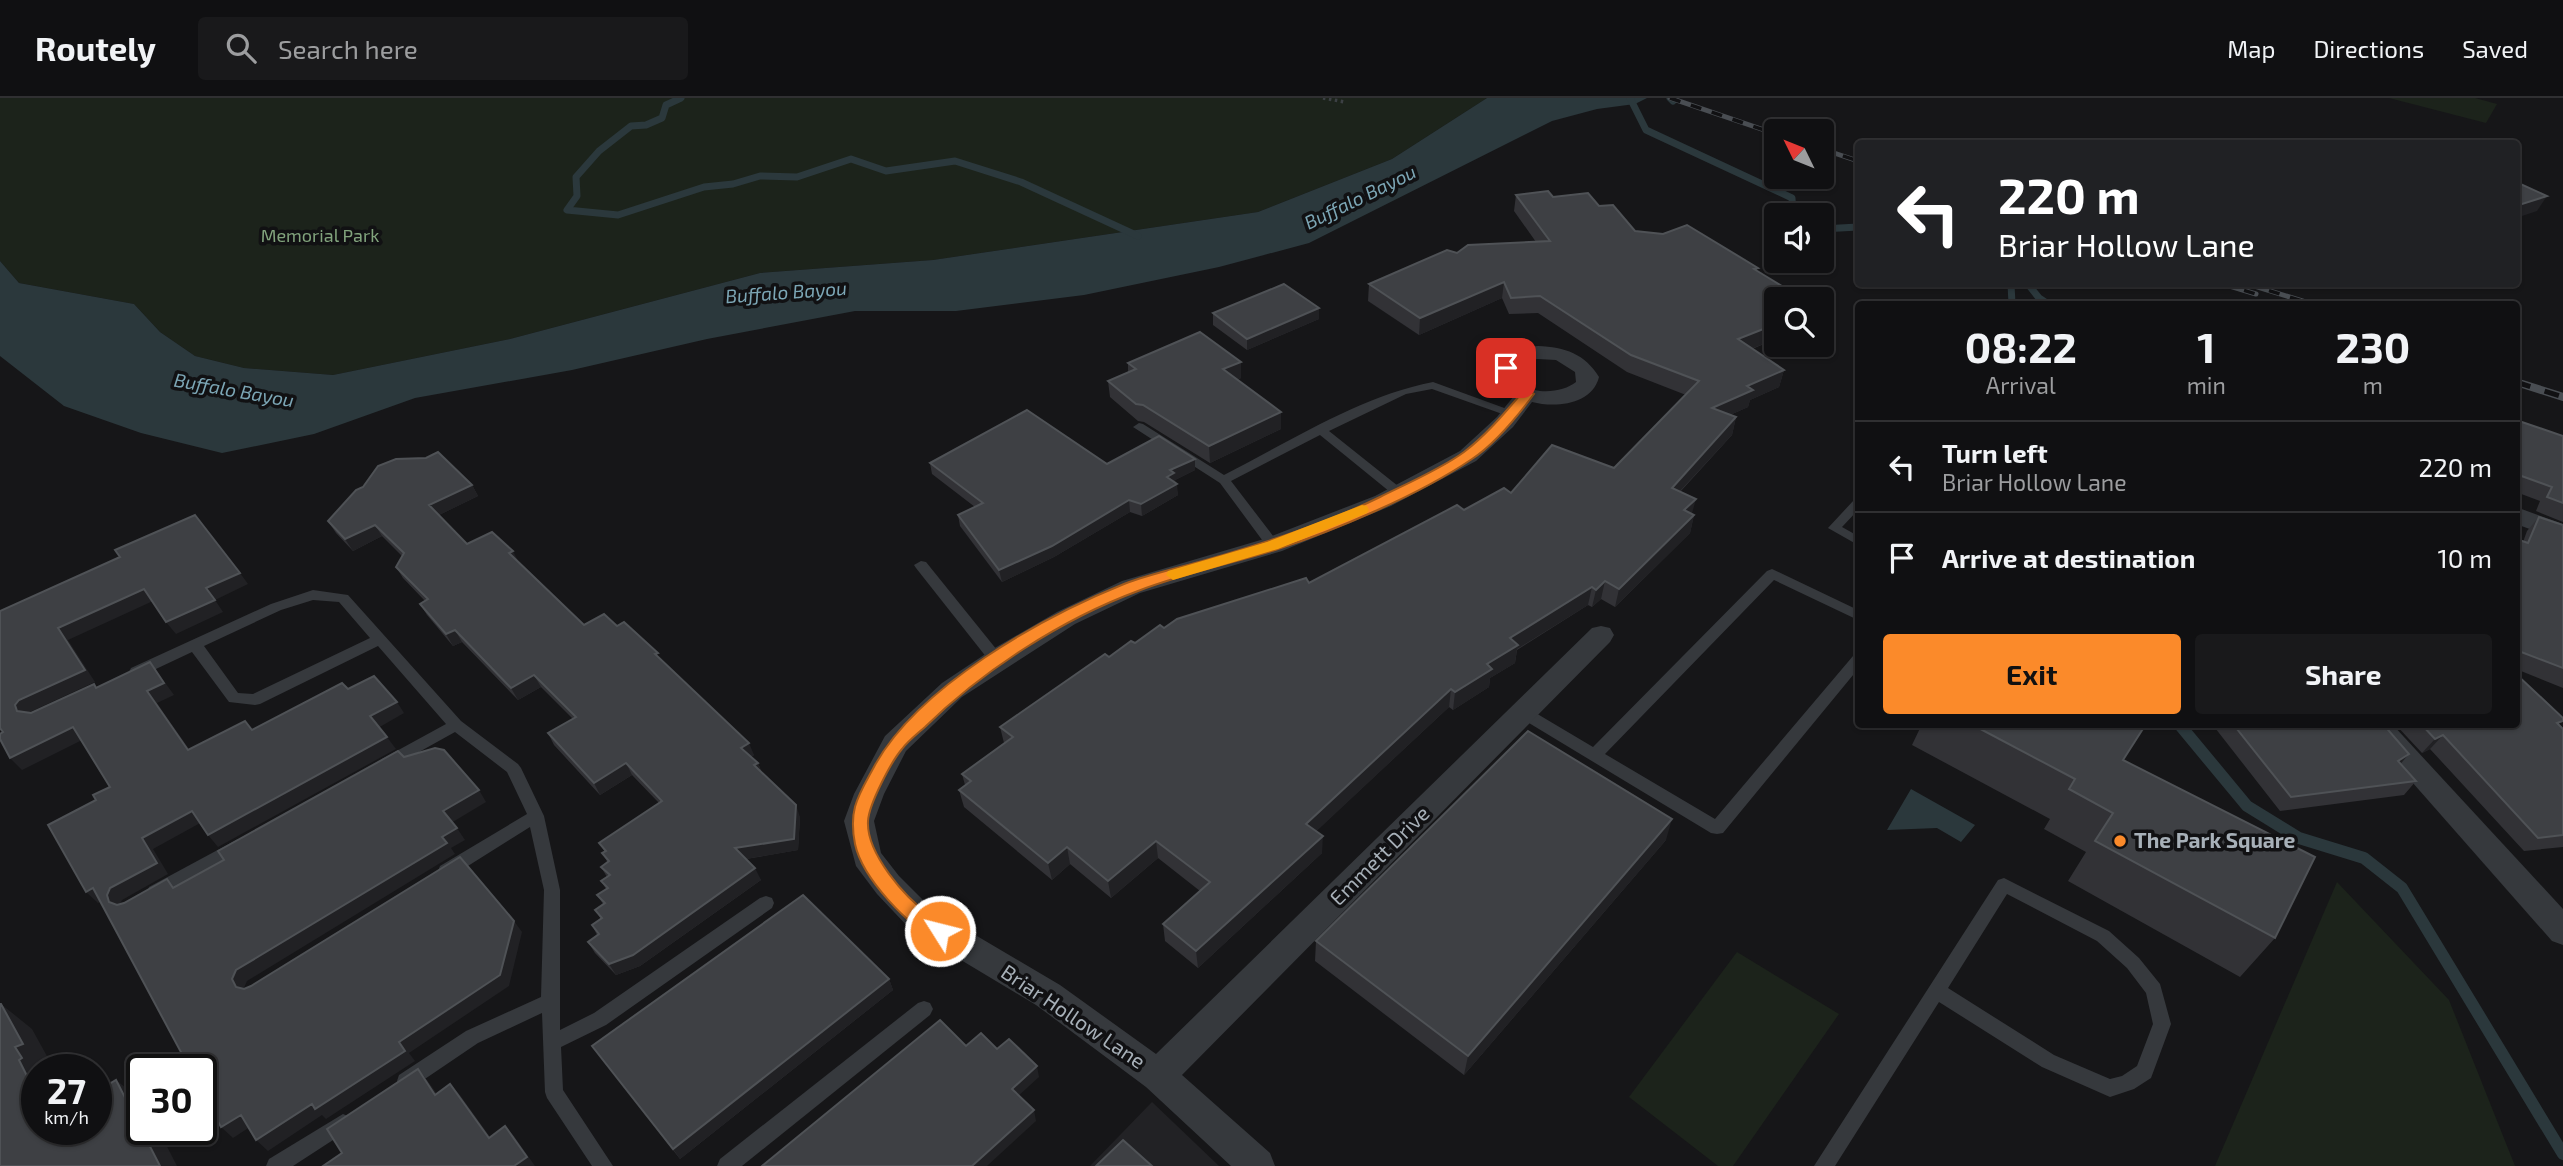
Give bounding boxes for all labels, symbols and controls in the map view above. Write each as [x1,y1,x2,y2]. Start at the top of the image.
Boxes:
search box [198,17,688,80]
text: Routely [35,28,156,68]
icon: search [222,29,260,67]
text: Search here [278,33,418,64]
text: Map [2227,34,2275,63]
text: Directions [2313,34,2424,63]
text: Saved [2462,34,2528,63]
north arrow [1764,119,1834,189]
map controls [1764,119,1834,357]
water label: Buffalo Bayou [1300,160,1420,234]
text: 220 m [1998,165,2140,224]
icon: left [1883,168,1974,259]
button: sound [1764,203,1834,273]
park label: Memorial Park [261,224,379,246]
text: Briar Hollow Lane [1998,225,2255,263]
water label: Buffalo Bayou [724,276,848,308]
button: search [1764,287,1834,357]
text: 08:22 [1965,321,2077,371]
text: 1 [2197,321,2215,371]
text: 230 [2336,321,2410,371]
pin [1476,338,1536,398]
icon: arrive [1487,349,1525,387]
water label: Buffalo Bayou [172,368,296,412]
text: Arrival [1986,371,2056,399]
text: min [2187,371,2226,399]
text: m [2363,371,2383,399]
text: Turn left [1942,437,2048,468]
icon: left [1883,448,1921,486]
text: 220 m [2419,451,2492,482]
text: Briar Hollow Lane [1942,468,2127,496]
icon: arrive [1883,539,1921,577]
text: Arrive at destination [1942,542,2195,573]
text: 10 m [2437,542,2492,573]
button: Exit [1883,634,2181,714]
button: Share [2195,634,2492,714]
street label: Emmett Drive [1324,800,1434,910]
place label: The Park Square [2134,827,2296,852]
marker: The Park Square [2112,833,2128,849]
position arrow [903,894,977,968]
street label: Briar Hollow Lane [997,958,1151,1073]
speed limit sign: 30 [126,1054,217,1145]
text: 27 [47,1069,86,1111]
text: km/h [44,1106,89,1128]

